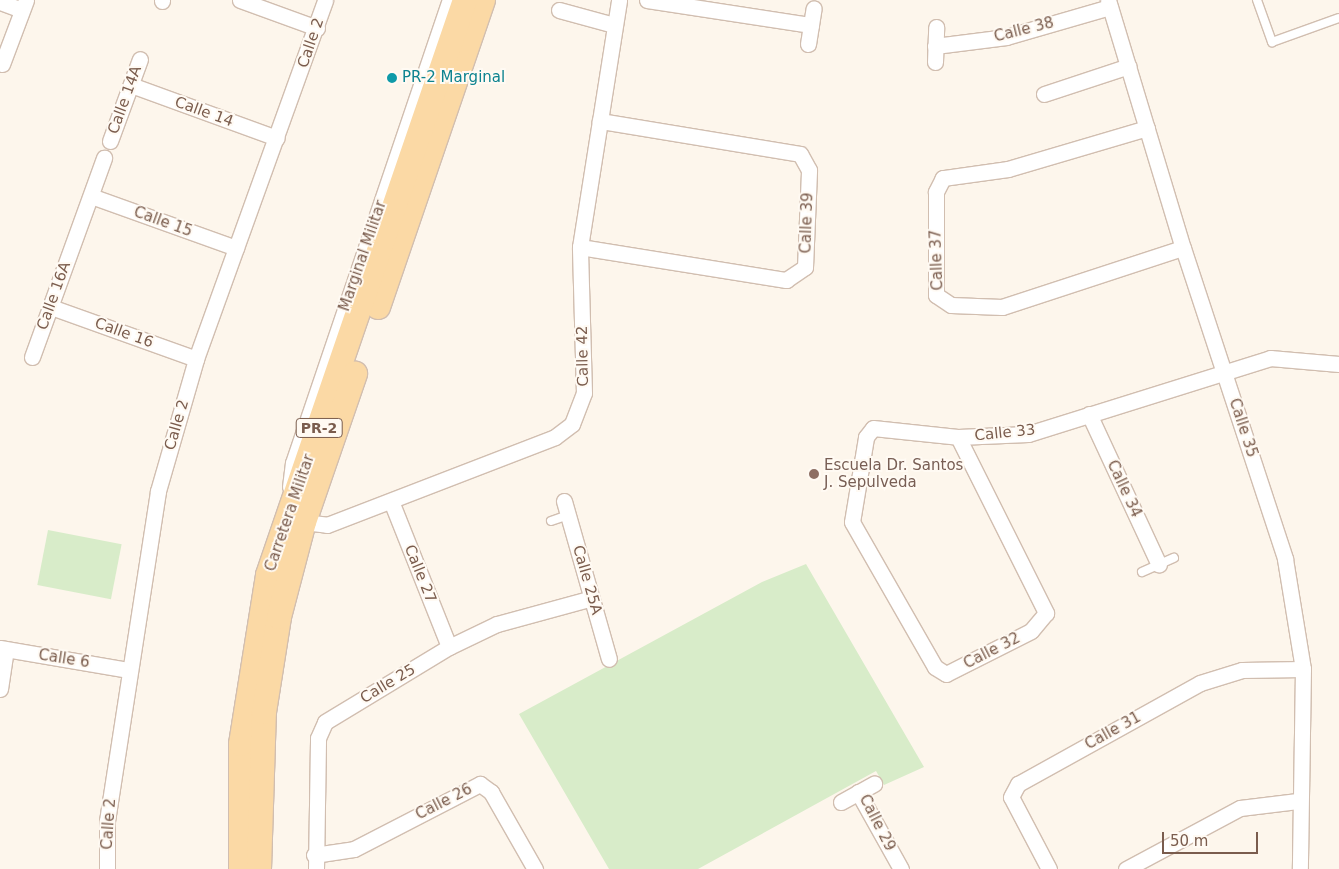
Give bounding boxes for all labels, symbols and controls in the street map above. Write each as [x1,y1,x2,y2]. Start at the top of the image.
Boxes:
street label: Calle 38 [992,14,1056,46]
street label: Calle 2 [294,16,328,70]
street label: Calle 14A [104,63,146,137]
place label: PR-2 Marginal [402,69,505,87]
marker: PR-2 Marginal [386,72,398,84]
street label: Calle 14 [172,93,236,131]
street label: Calle 39 [797,192,817,254]
street label: Marginal Militar [336,198,390,314]
street label: Calle 15 [131,203,195,241]
street label: Calle 37 [927,229,947,291]
street label: Calle 16A [33,259,75,333]
street label: Calle 16 [92,314,156,352]
street label: Calle 42 [573,325,593,387]
street label: Calle 35 [1225,396,1261,460]
street label: Calle 2 [161,398,193,452]
road number: PR-2 [295,416,343,439]
street label: Calle 33 [974,421,1036,445]
street label: Carretera Militar [262,452,318,574]
place label: Escuela Dr. Santos J. Sepulveda [824,456,963,491]
street label: Calle 34 [1103,458,1145,520]
marker: Escuela Dr. Santos J. Sepulveda [808,468,820,480]
street label: Calle 27 [400,542,440,606]
street label: Calle 25A [569,543,605,617]
street label: Calle 32 [961,629,1023,673]
street label: Calle 6 [37,646,91,672]
street label: Calle 25 [357,661,419,707]
street label: Calle 31 [1082,708,1144,754]
street label: Calle 26 [413,780,475,824]
street label: Calle 29 [855,792,899,854]
street label: Calle 2 [98,798,120,850]
scale bar [1164,822,1260,854]
text: 50 m [1170,832,1208,850]

